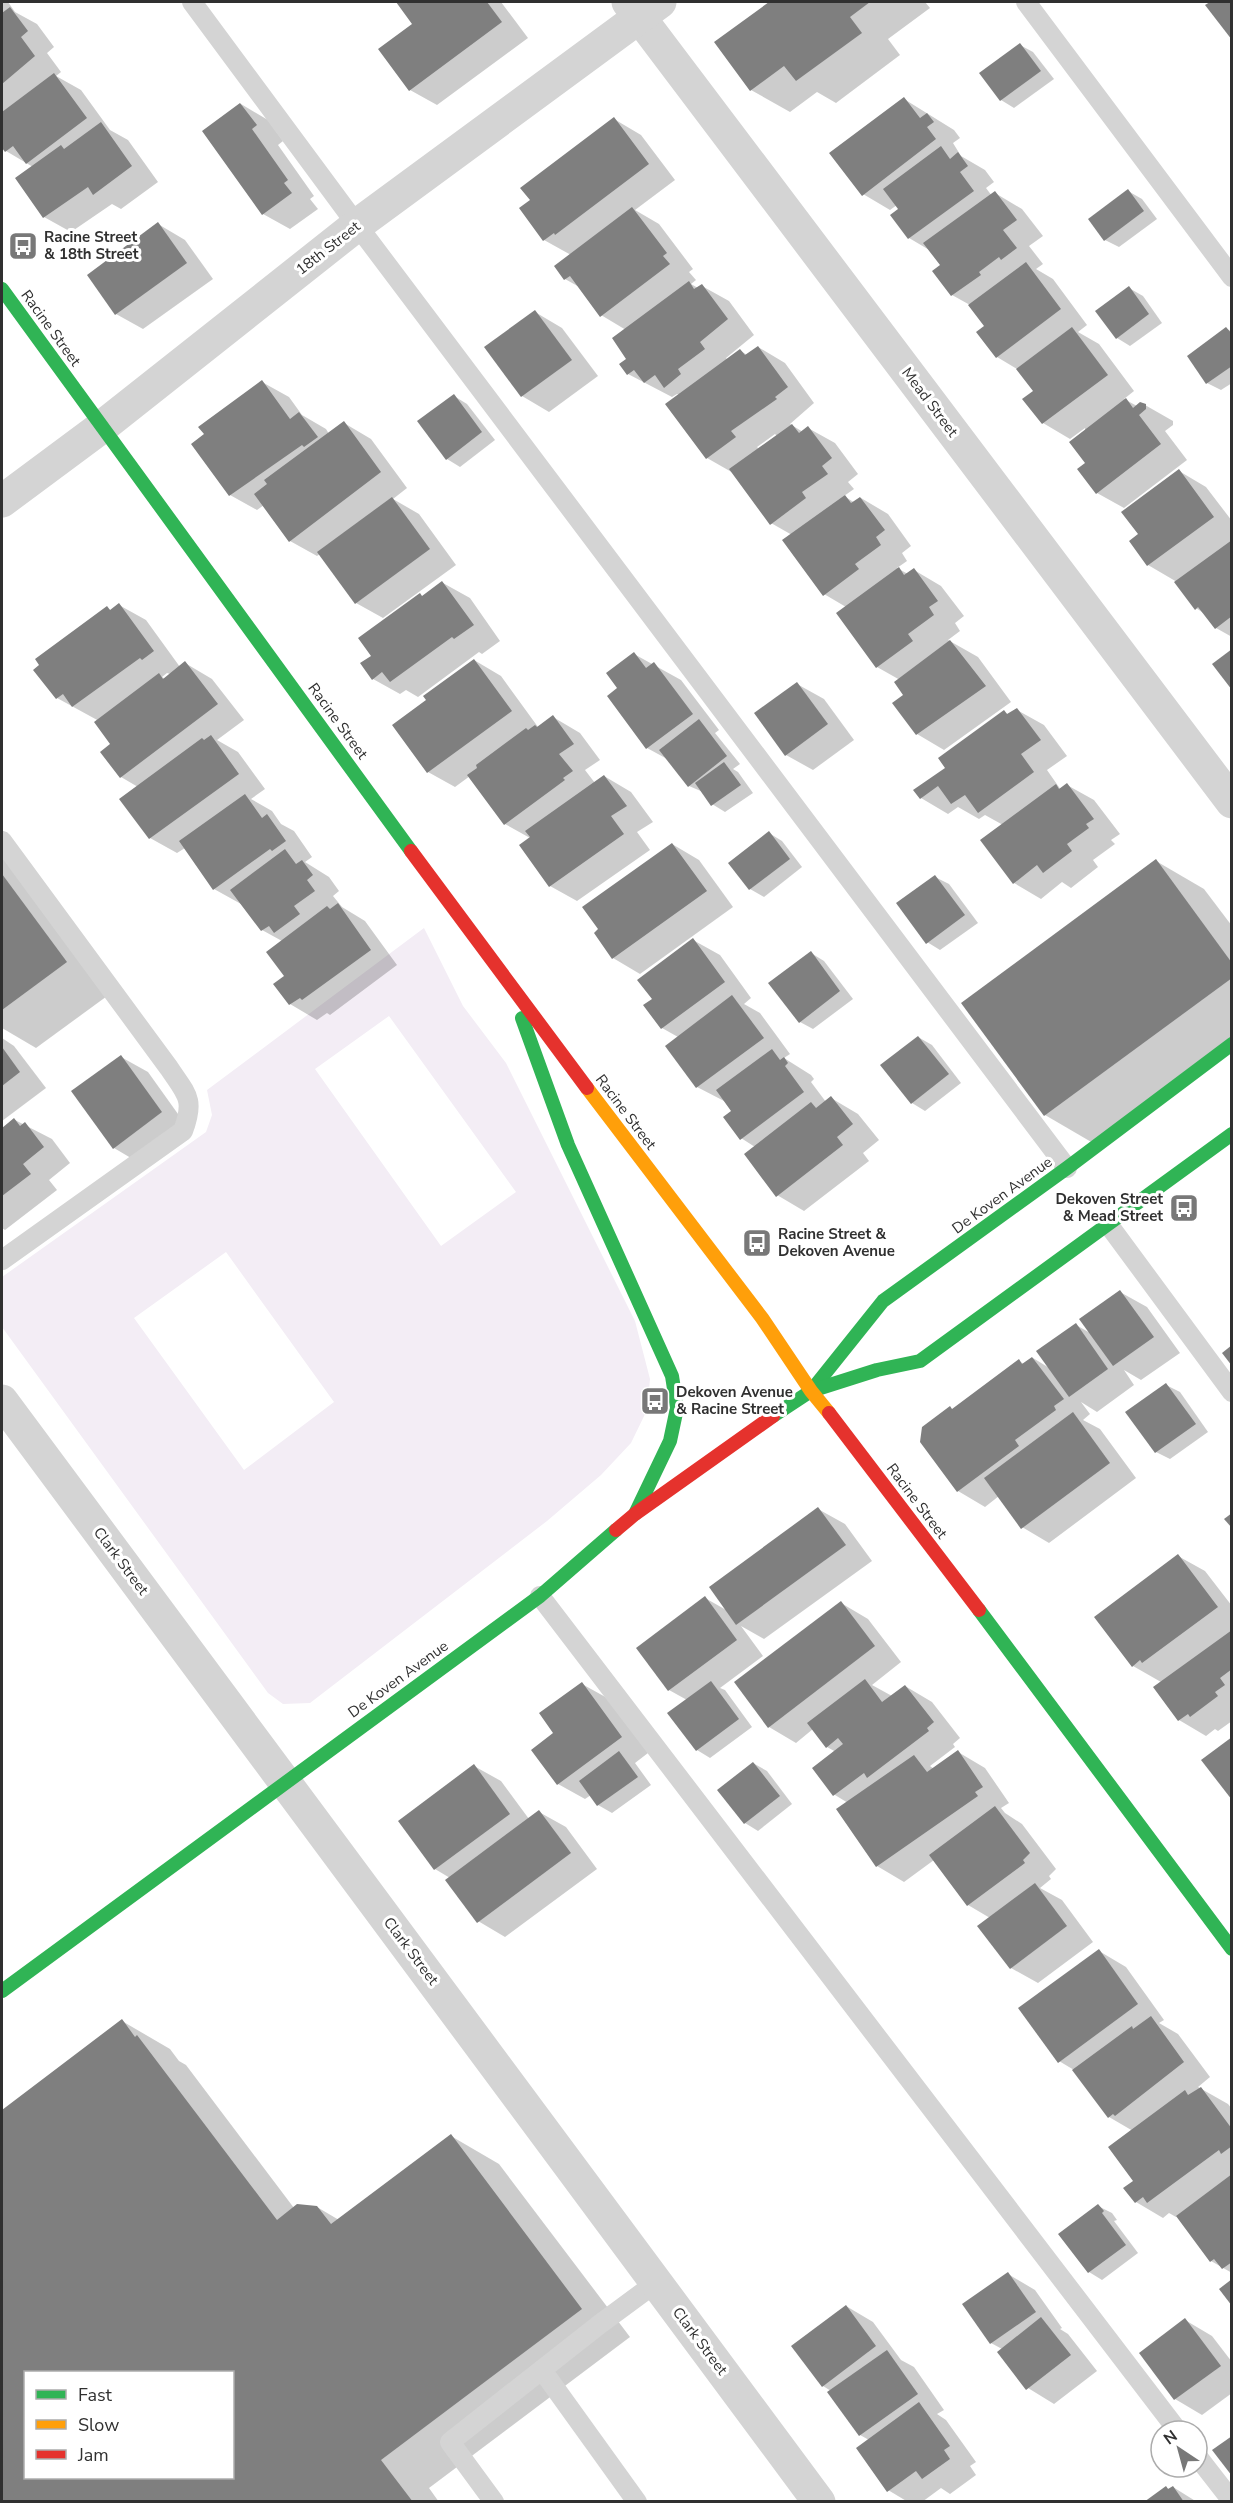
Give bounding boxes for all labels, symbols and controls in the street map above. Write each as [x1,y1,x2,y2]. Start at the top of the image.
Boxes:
street label: 18th Street [292,216,365,279]
place label: Racine Street & 18th Street [44,227,139,264]
bus stop icon: Racine Street & 18th Street [7,230,39,262]
street label: Racine Street [17,286,86,371]
street label: Mead Street [897,363,963,441]
street label: Racine Street [304,679,373,764]
street label: Racine Street [591,1070,661,1154]
street label: De Koven Avenue [948,1152,1056,1238]
place label: Dekoven Street & Mead Street [1055,1189,1163,1226]
bus stop icon: Dekoven Street & Mead Street [1168,1192,1200,1224]
place label: Racine Street & Dekoven Avenue [778,1224,895,1261]
bus stop icon: Racine Street & Dekoven Avenue [741,1227,773,1259]
place label: Dekoven Avenue & Racine Street [676,1382,793,1419]
bus stop icon: Dekoven Avenue & Racine Street [639,1385,671,1417]
street label: Racine Street [882,1459,952,1543]
street label: Clark Street [89,1523,154,1600]
street label: De Koven Avenue [344,1636,452,1722]
street label: Clark Street [379,1913,444,1990]
street label: Clark Street [668,2303,733,2380]
legend [24,2371,234,2479]
text: Fast [78,2383,113,2407]
text: Slow [78,2413,119,2437]
north arrow [1149,2419,1209,2479]
text: N [1159,2425,1182,2450]
text: Jam [77,2443,109,2467]

